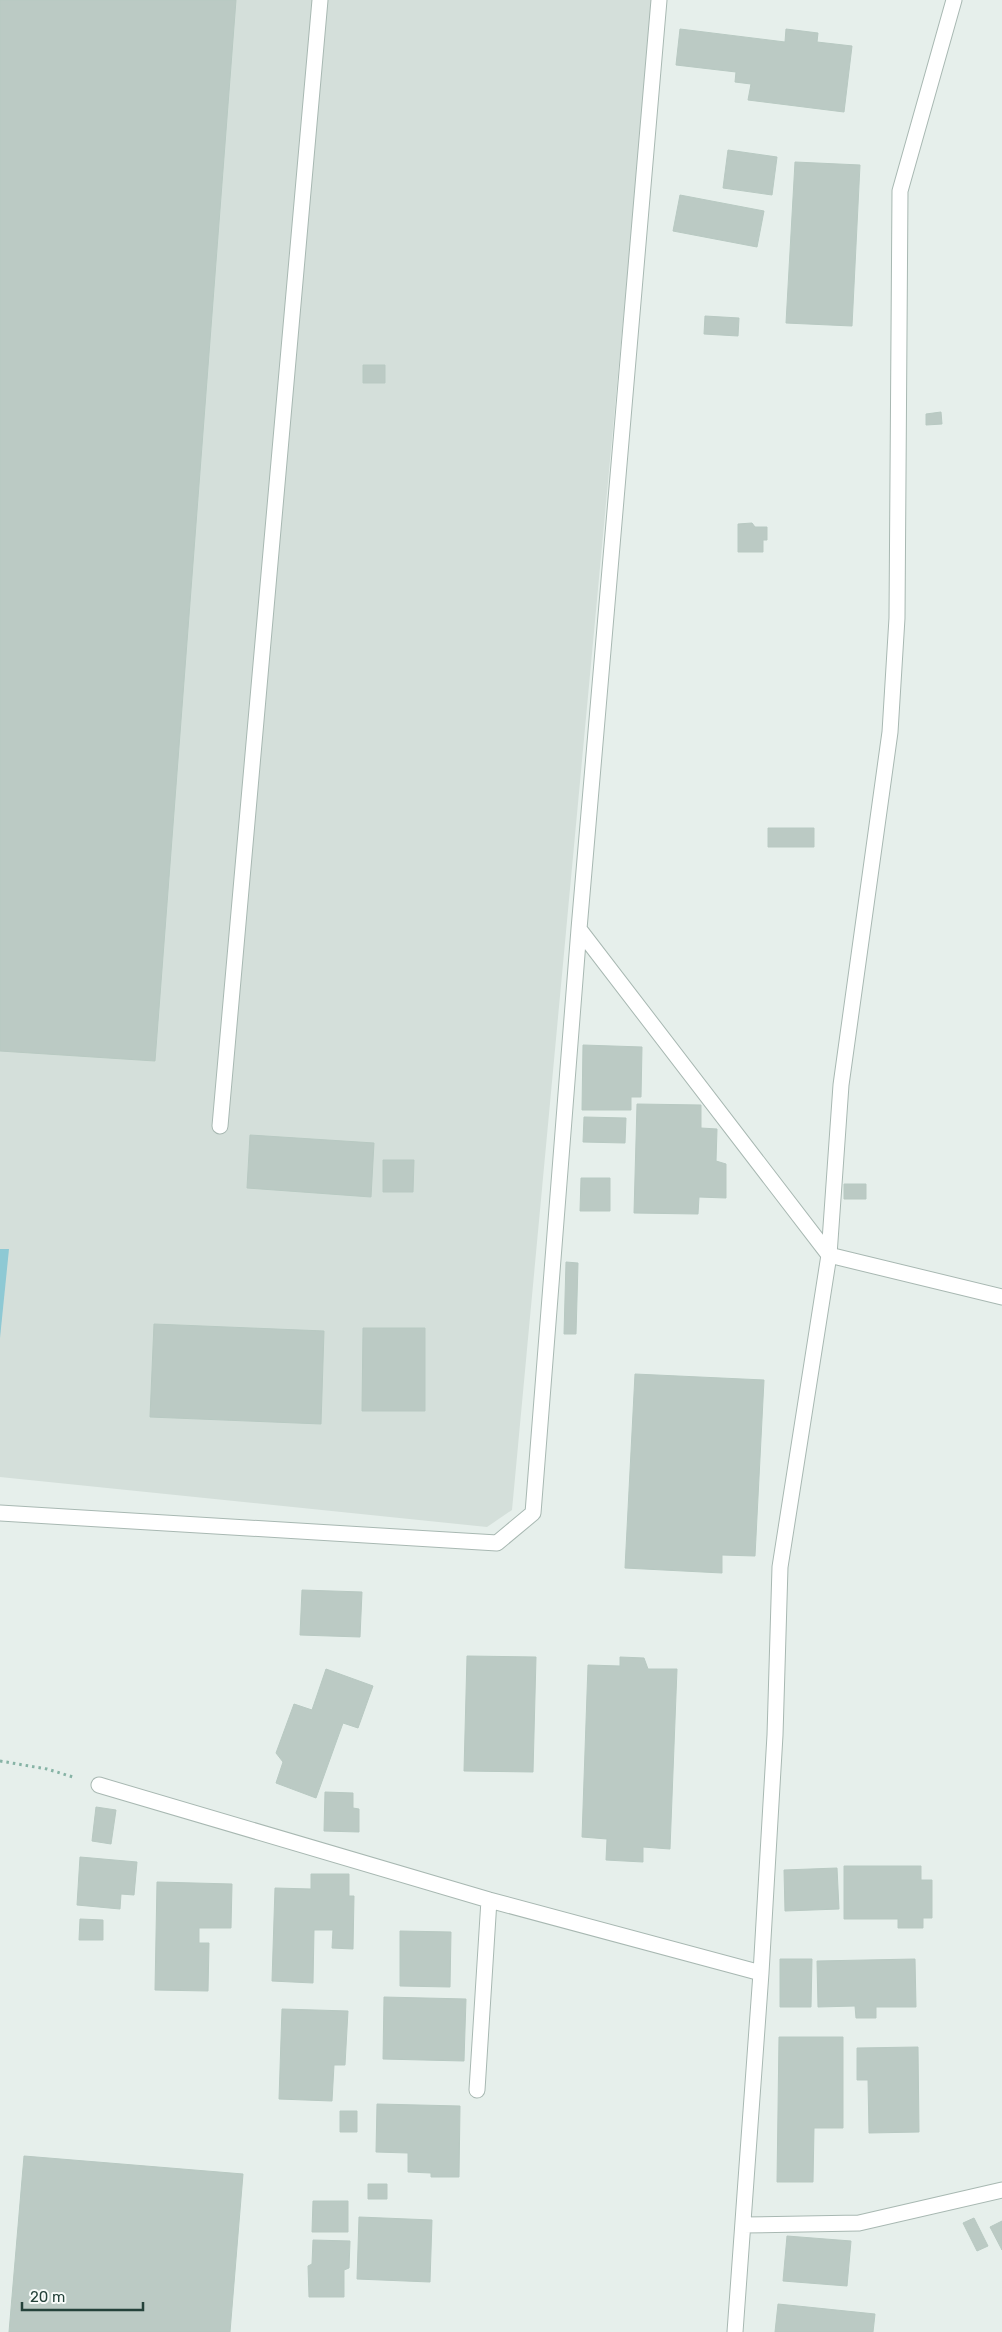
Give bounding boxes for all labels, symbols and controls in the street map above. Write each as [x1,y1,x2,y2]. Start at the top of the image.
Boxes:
scale bar [22,2280,144,2312]
text: 20 m [30,2288,65,2306]

